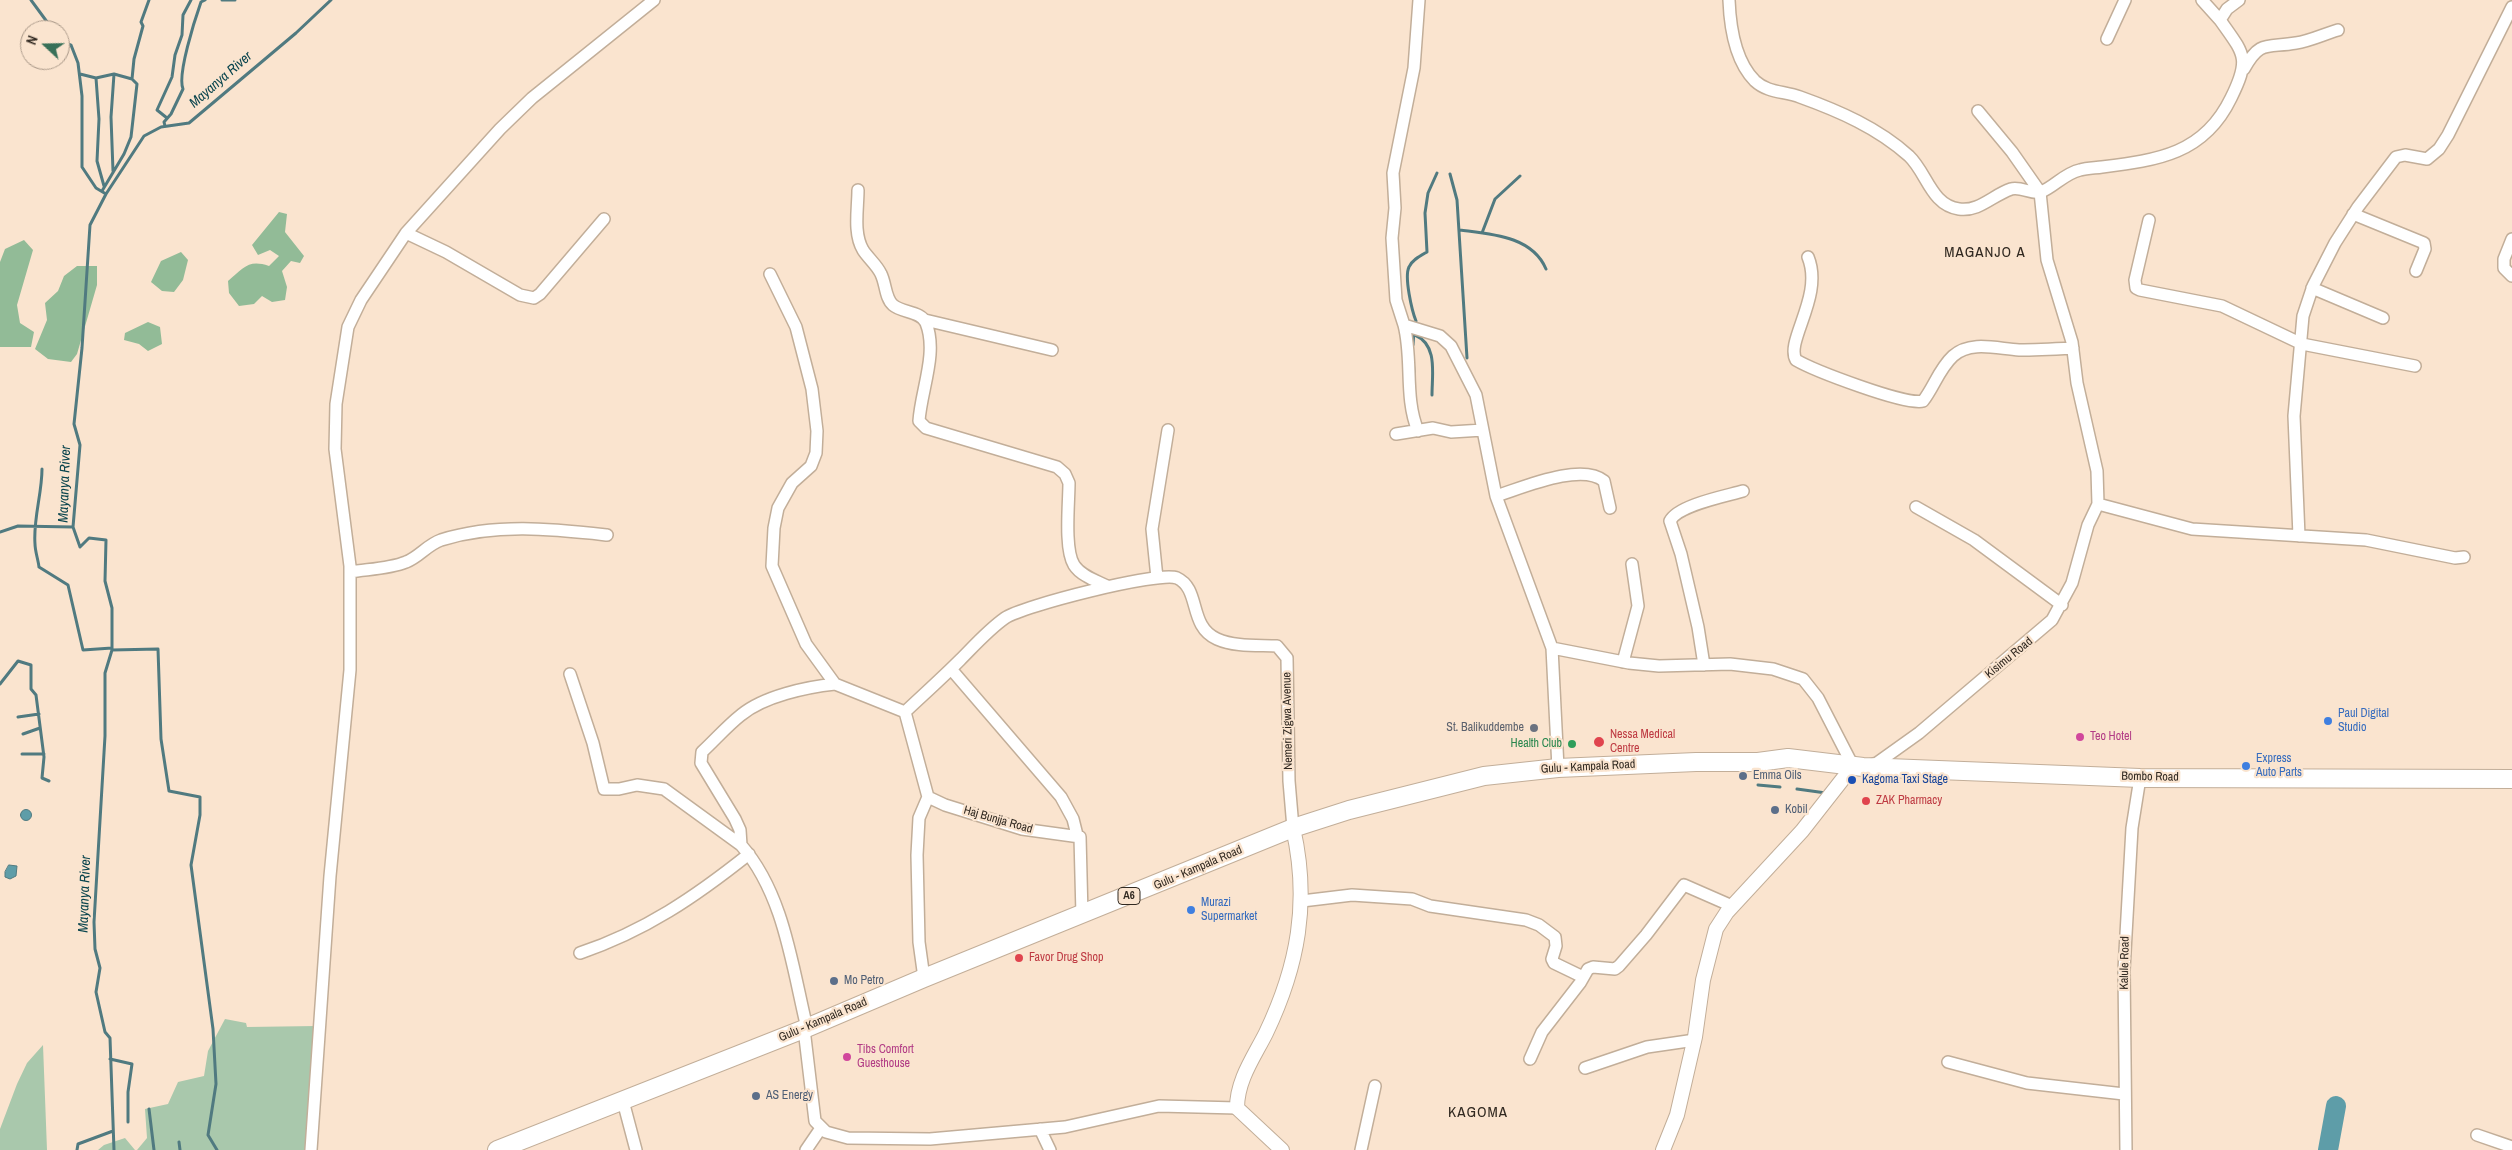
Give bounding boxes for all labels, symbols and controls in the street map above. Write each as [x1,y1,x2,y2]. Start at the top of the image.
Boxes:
north arrow [20,20,70,70]
text: N [22,33,42,47]
water label: Mayanya River [186,48,256,112]
district label: MAGANJO A [1943,244,2027,262]
water label: Mayanya River [55,445,75,523]
street label: Kisimu Road [1982,635,2036,681]
street label: Nemeri Zigwa Avenue [1280,672,1296,770]
place label: Paul Digital Studio [2338,707,2389,735]
marker: Paul Digital Studio [2322,715,2334,727]
place label: St. Balikuddembe [1446,721,1524,735]
marker: St. Balikuddembe [1528,722,1540,734]
place label: Nessa Medical Centre [1610,728,1675,756]
place label: Teo Hotel [2090,730,2132,744]
marker: Teo Hotel [2074,731,2086,743]
marker: Nessa Medical Centre [1592,735,1606,749]
place label: Health Club [1511,737,1562,751]
marker: Health Club [1566,738,1578,750]
place label: Express Auto Parts [2256,752,2302,780]
street label: Gulu - Kampala Road [1540,757,1636,777]
marker: Express Auto Parts [2240,760,2252,772]
place label: Emma Oils [1753,769,1802,783]
street label: Bombo Road [2121,769,2179,785]
marker: Emma Oils [1737,770,1749,782]
place label: Kagoma Taxi Stage [1862,773,1948,787]
marker: Kagoma Taxi Stage [1846,774,1858,786]
place label: ZAK Pharmacy [1876,794,1942,808]
marker: ZAK Pharmacy [1860,795,1872,807]
street label: Haj Bunjja Road [962,803,1034,837]
place label: Kobil [1785,803,1807,817]
marker: Kobil [1769,804,1781,816]
street label: Gulu - Kampala Road [1152,843,1244,893]
water label: Mayanya River [75,855,95,933]
road number: A6 [1118,888,1140,904]
place label: Murazi Supermarket [1201,896,1257,924]
marker: Murazi Supermarket [1185,904,1197,916]
street label: Kalule Road [2117,936,2133,990]
place label: Favor Drug Shop [1029,951,1103,965]
marker: Favor Drug Shop [1013,952,1025,964]
place label: Mo Petro [844,974,884,988]
marker: Mo Petro [828,975,840,987]
street label: Gulu - Kampala Road [777,995,869,1045]
place label: Tibs Comfort Guesthouse [857,1043,914,1071]
marker: Tibs Comfort Guesthouse [841,1051,853,1063]
place label: AS Energy [766,1089,813,1103]
marker: AS Energy [750,1090,762,1102]
district label: KAGOMA [1447,1104,1509,1122]

